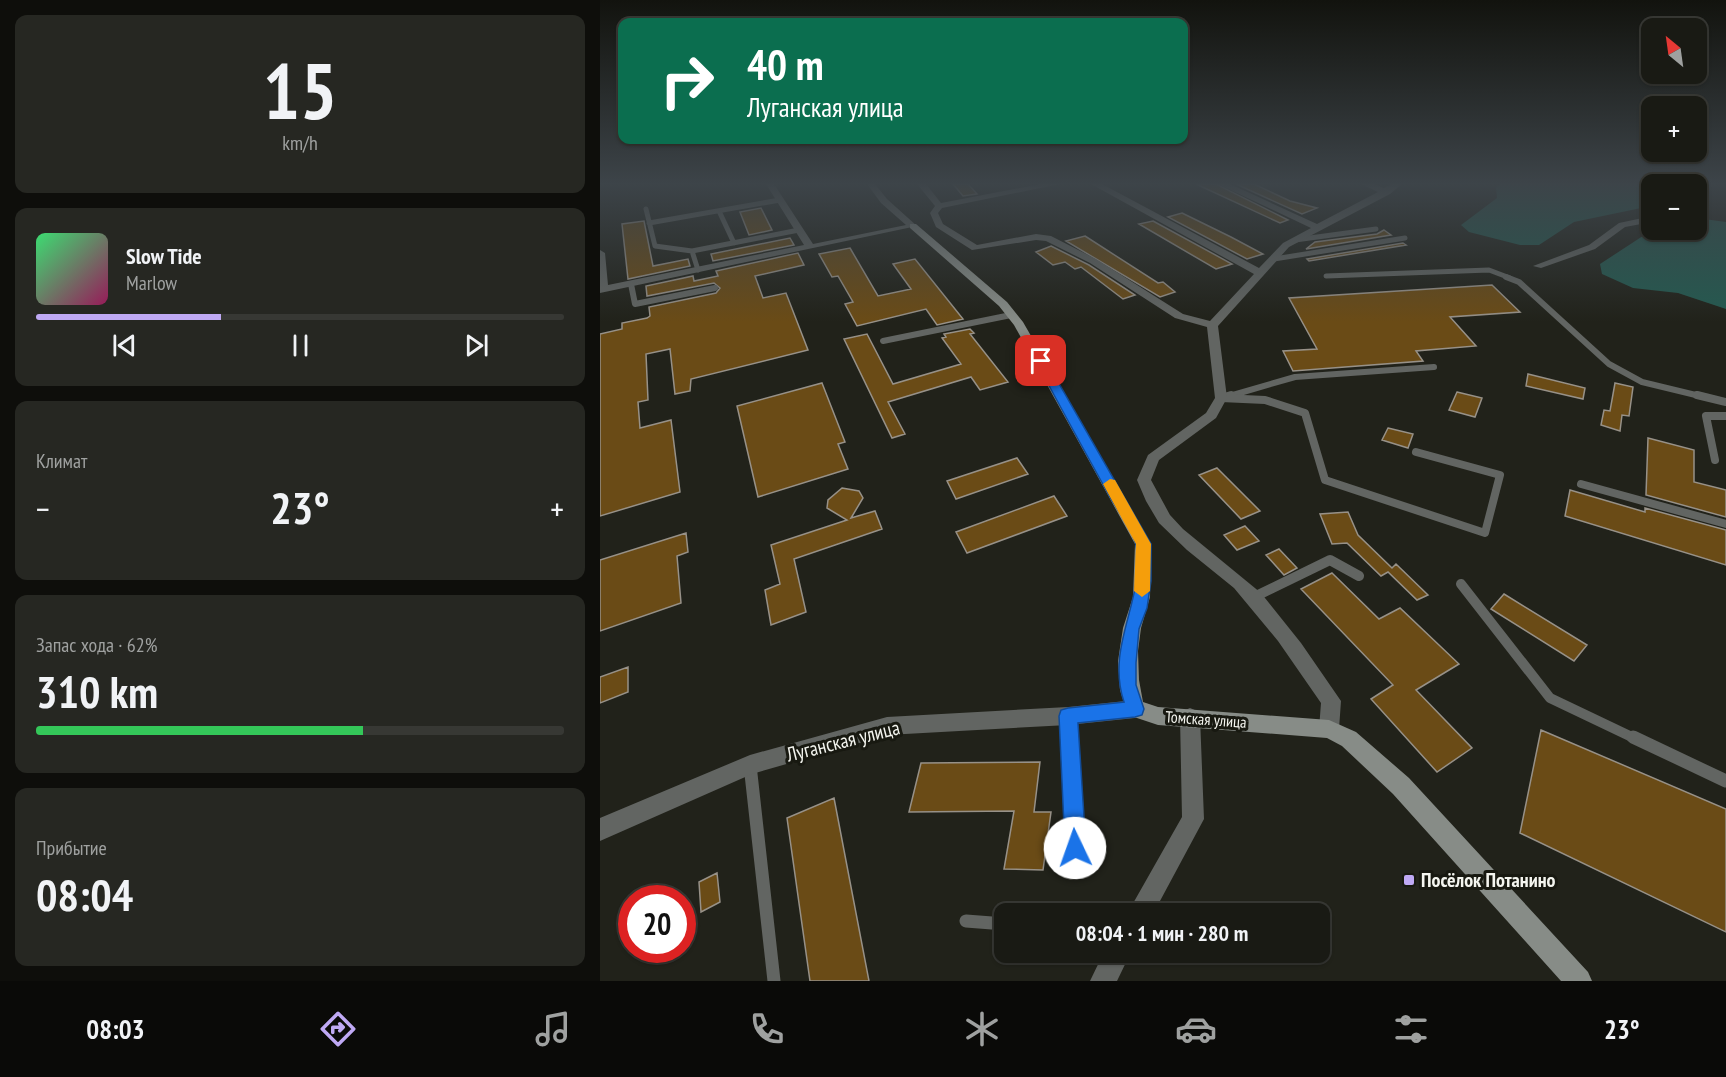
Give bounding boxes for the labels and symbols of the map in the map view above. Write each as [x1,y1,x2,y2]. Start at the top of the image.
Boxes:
north arrow [1641,18,1707,84]
pin [1015,335,1066,386]
street label: Томская улица [1165,706,1247,732]
street label: Луганская улица [783,714,902,768]
position arrow [1043,816,1107,880]
place label: Посёлок Потанино [1421,867,1556,893]
marker: Посёлок Потанино [1402,873,1416,887]
speed limit sign: 20 [618,885,696,963]

